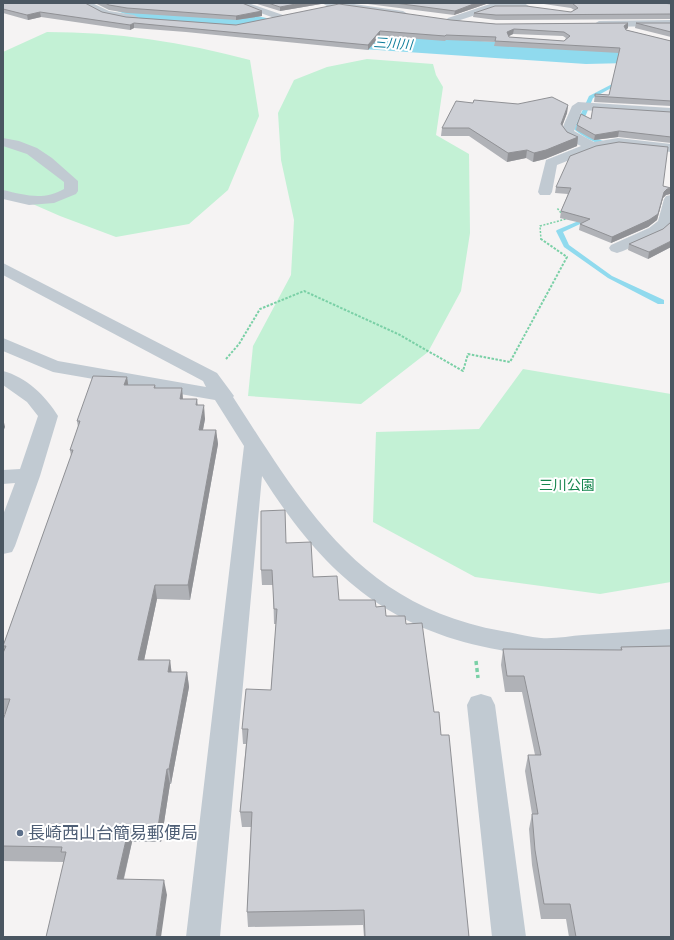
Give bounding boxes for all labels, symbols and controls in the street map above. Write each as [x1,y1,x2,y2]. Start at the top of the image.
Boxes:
water label: 三川川 [373,35,415,53]
park label: 三川公園 [539,477,595,494]
place label: 長崎西山台簡易郵便局 [28,824,198,844]
marker: 長崎西山台簡易郵便局 [15,828,25,838]

